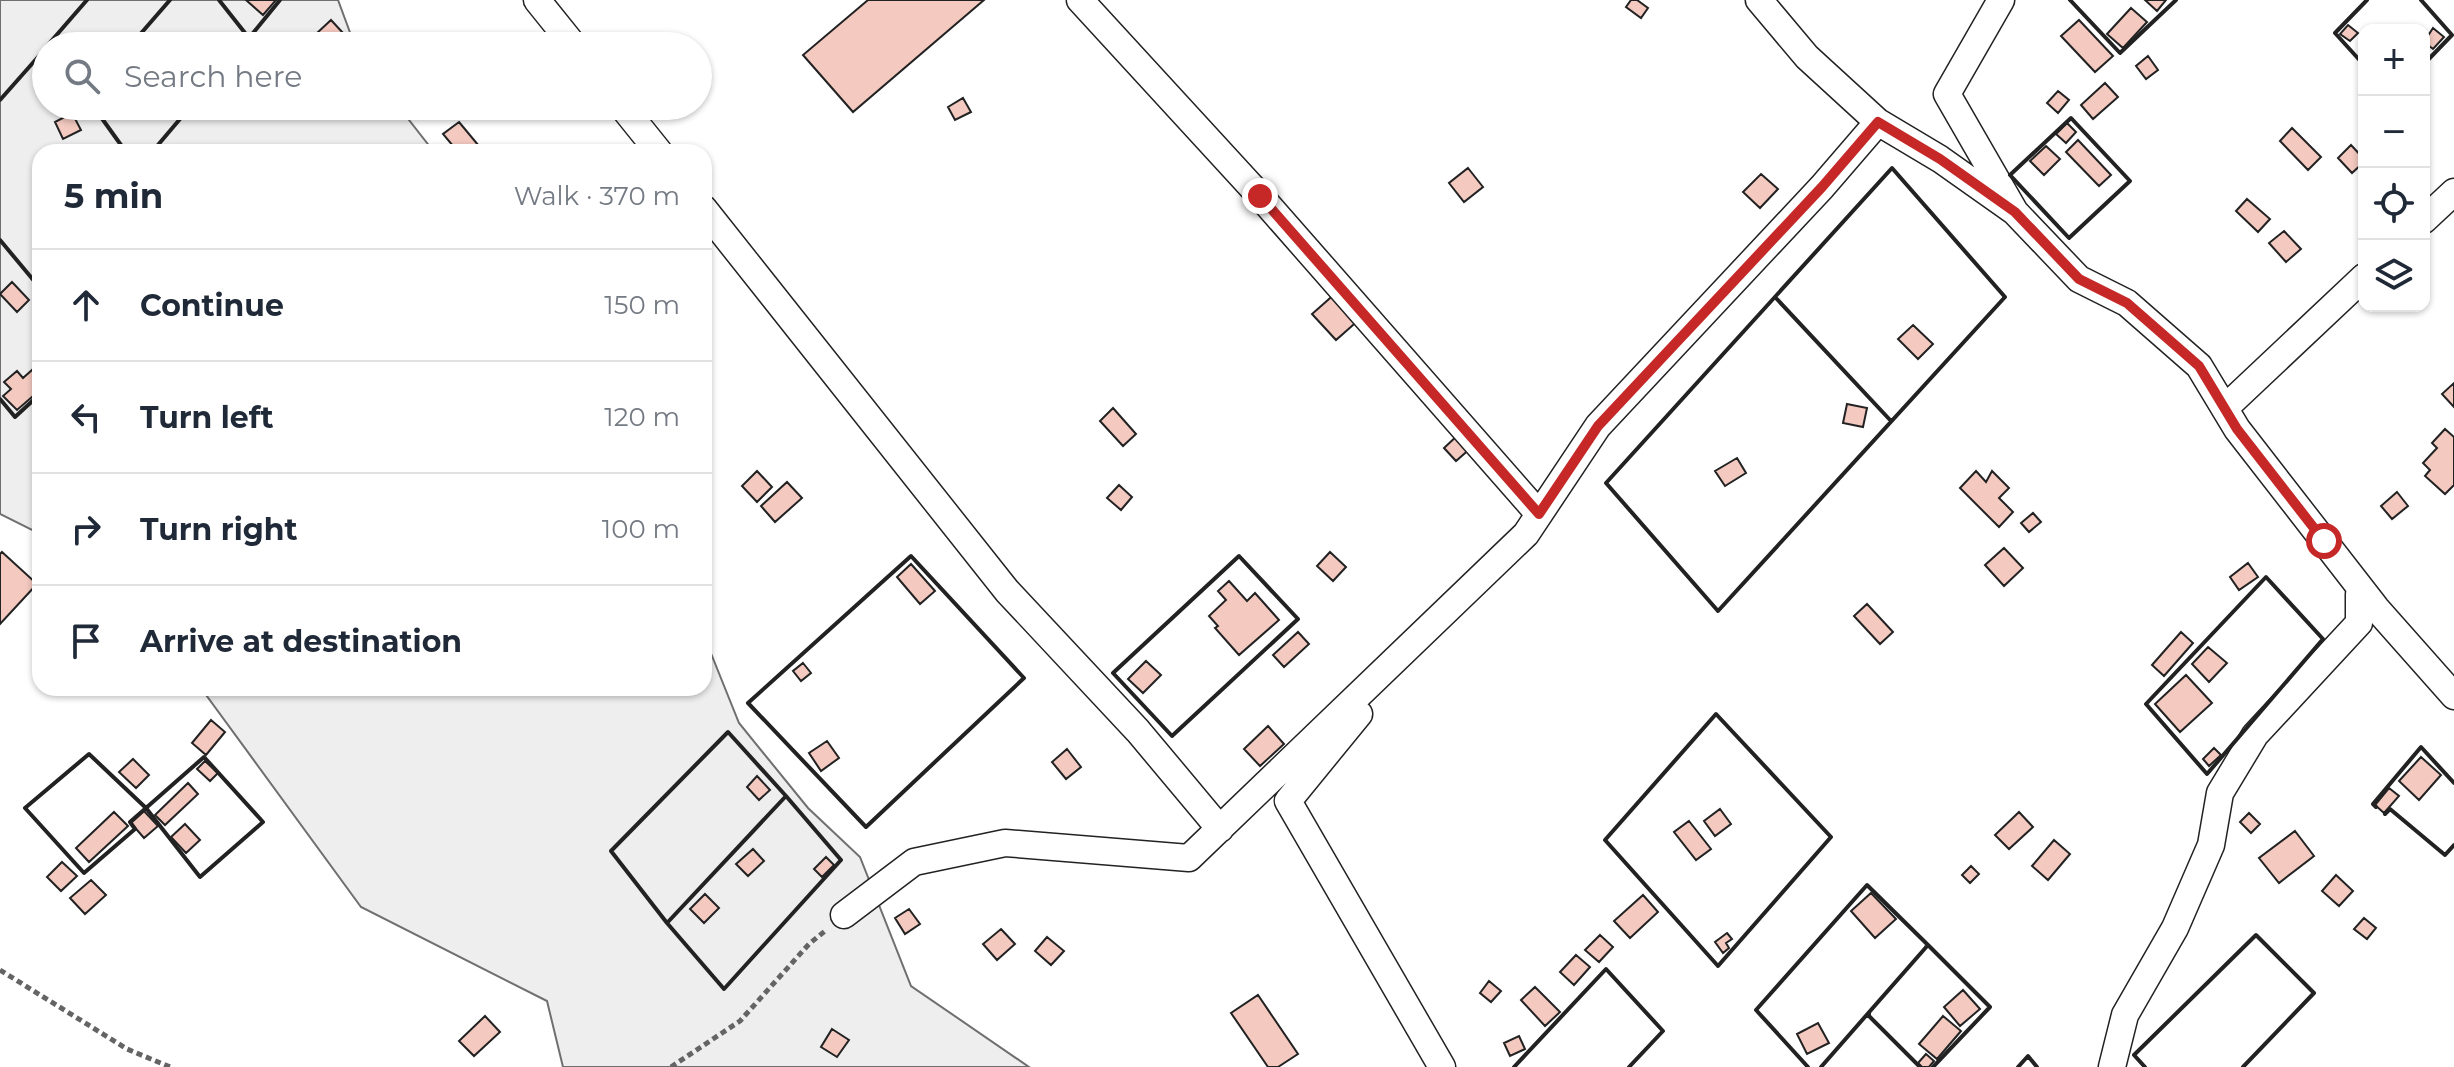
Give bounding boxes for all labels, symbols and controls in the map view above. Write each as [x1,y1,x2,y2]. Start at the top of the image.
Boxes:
map controls [2358,24,2430,312]
button: + [2358,24,2430,96]
search box [32,32,712,120]
icon: search [60,54,104,98]
text: Search here [124,58,302,95]
button: − [2358,96,2430,168]
button: locate [2358,168,2430,240]
text: 5 min [64,175,163,217]
route end [1242,178,1278,214]
text: Walk · 370 m [514,180,680,212]
button: layers [2358,240,2430,312]
icon: ahead [64,283,108,327]
text: Continue [140,287,284,324]
text: 150 m [604,289,680,321]
icon: left [64,395,108,439]
text: Turn left [140,399,273,436]
text: 120 m [604,401,680,433]
icon: right [64,507,108,551]
text: Turn right [140,511,297,548]
text: 100 m [602,513,680,545]
route start [2306,523,2342,559]
icon: arrive [64,619,108,663]
text: Arrive at destination [140,623,462,660]

